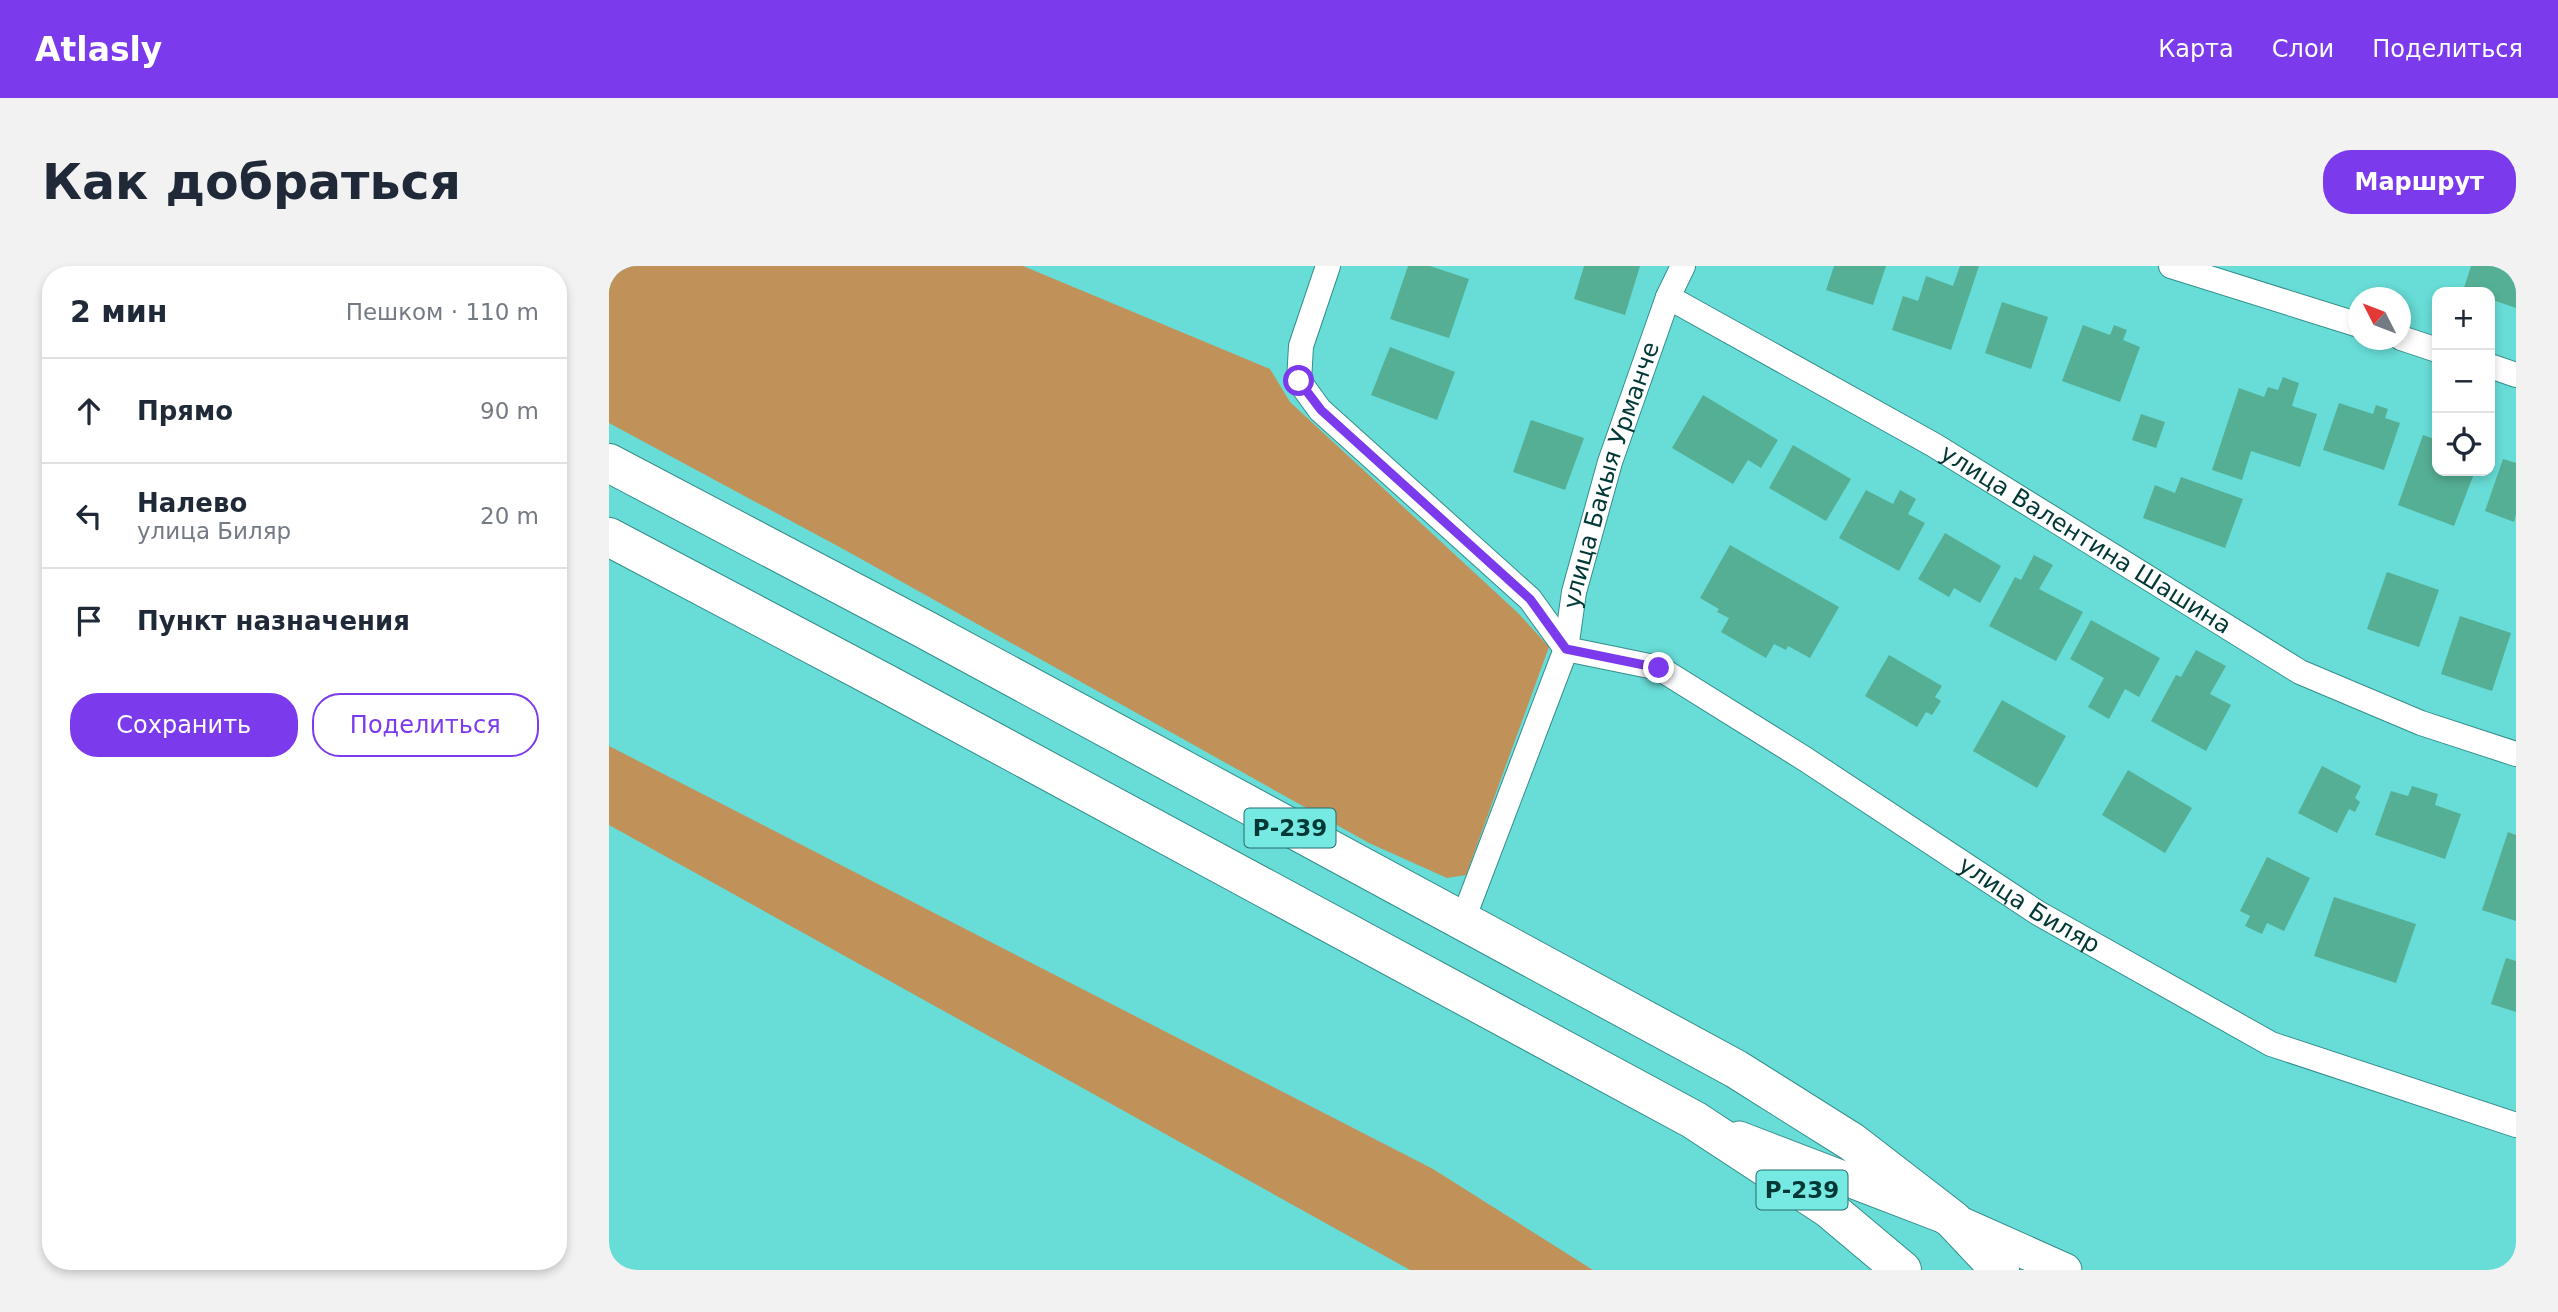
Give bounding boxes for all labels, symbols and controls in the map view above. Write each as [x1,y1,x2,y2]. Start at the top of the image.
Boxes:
text: Atlasly [35,30,162,69]
text: Карта [2158,35,2234,63]
text: Слои [2272,35,2334,63]
text: Поделиться [2372,35,2523,63]
button: Маршрут [2323,150,2516,214]
text: Как добраться [42,154,461,211]
north arrow [2348,287,2411,350]
map controls [2432,287,2495,476]
button: + [2432,287,2495,350]
text: 2 мин [70,294,168,329]
text: Пешком · 110 m [346,299,539,325]
street label: улица Бакыя Урманче [1558,338,1665,610]
button: − [2432,350,2495,413]
route start [1283,365,1314,396]
icon: ahead [70,392,108,430]
text: Прямо [137,396,233,426]
text: 90 m [480,398,539,424]
button: locate [2432,413,2495,476]
street label: улица Валентина Шашина [1935,438,2236,640]
text: Налево [137,488,247,518]
icon: left [70,497,108,535]
text: 20 m [480,503,539,529]
text: улица Биляр [137,518,291,544]
icon: arrive [70,602,108,640]
text: Пункт назначения [137,606,410,636]
route end [1643,652,1674,683]
button: Сохранить [70,693,298,757]
button: Поделиться [312,693,539,757]
road number: Р-239 [1245,808,1335,848]
street label: улица Биляр [1953,851,2105,959]
road number: Р-239 [1757,1170,1847,1210]

